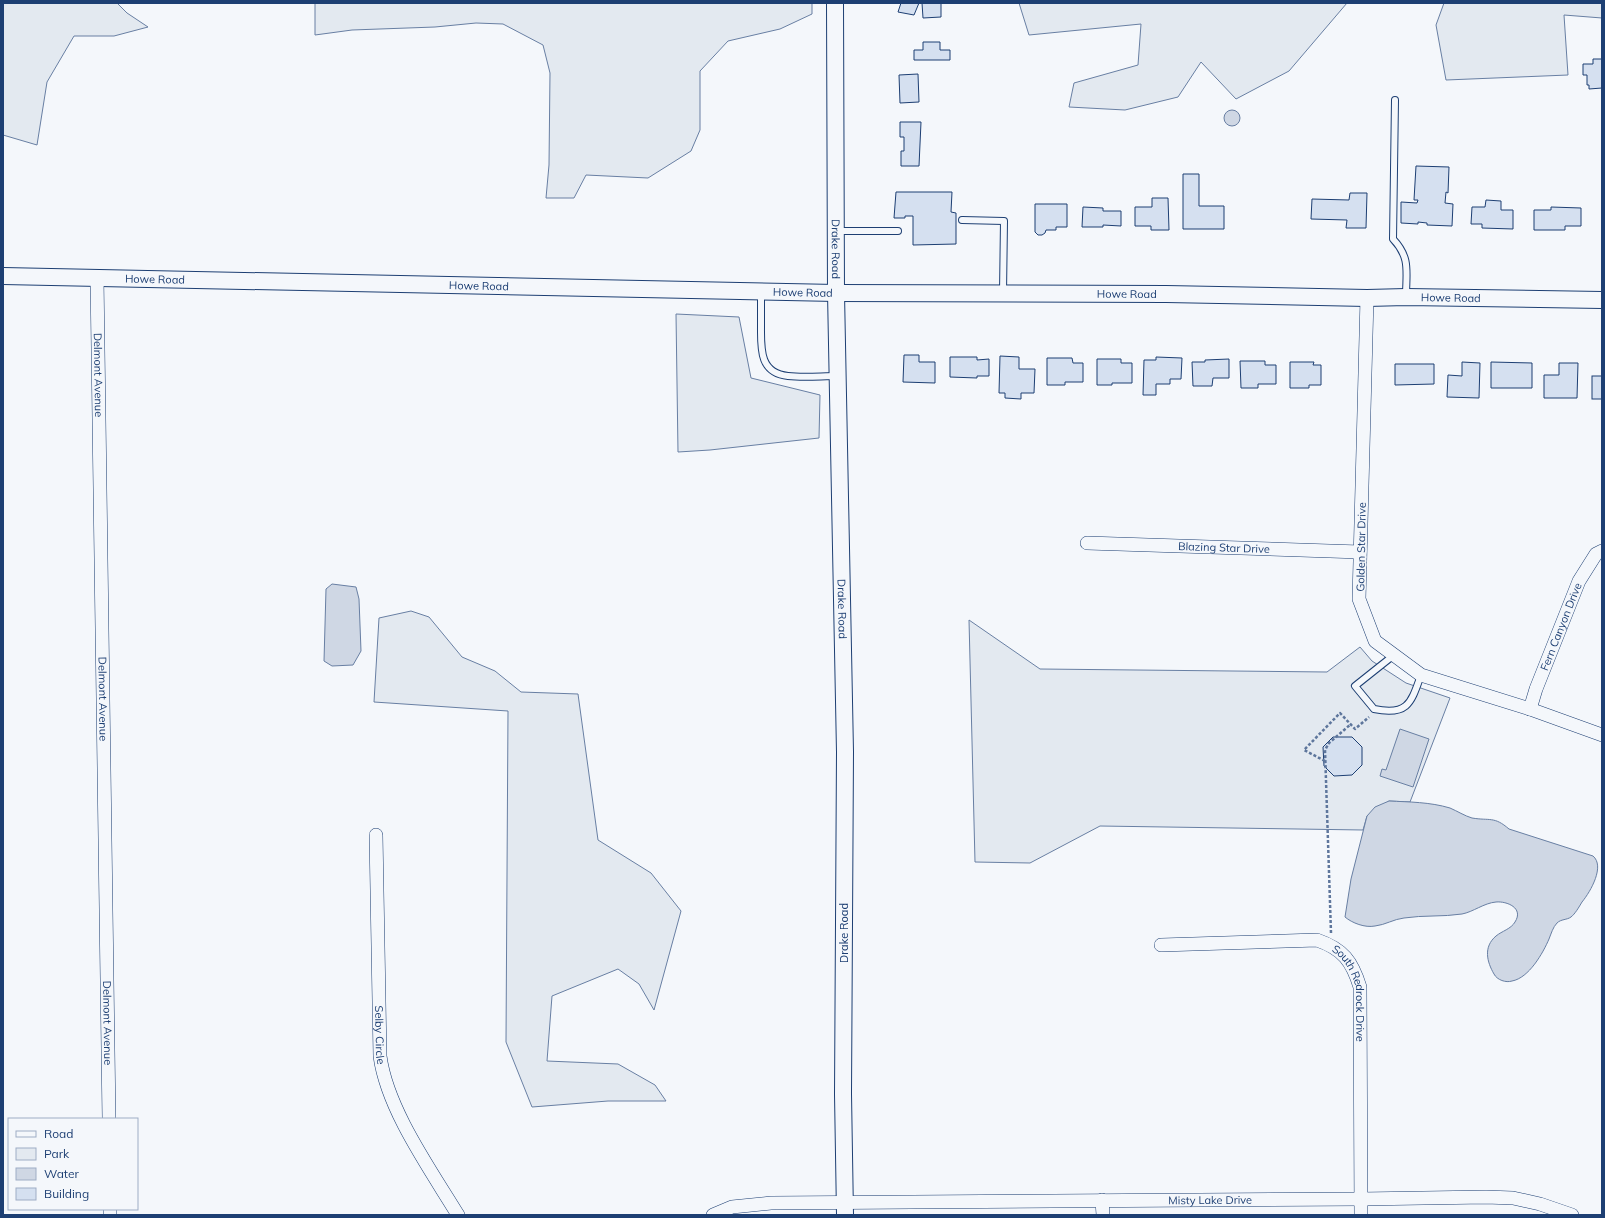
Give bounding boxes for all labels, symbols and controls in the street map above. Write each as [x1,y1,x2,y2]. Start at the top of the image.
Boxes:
street label: Drake Road [829,219,843,279]
street label: Howe Road [125,271,185,287]
street label: Howe Road [449,278,509,293]
street label: Howe Road [773,285,833,300]
street label: Howe Road [1097,287,1157,301]
street label: Howe Road [1421,290,1481,305]
street label: Delmont Avenue [91,333,106,417]
street label: Golden Star Drive [1353,502,1369,592]
street label: Blazing Star Drive [1178,539,1270,556]
street label: Drake Road [835,579,850,639]
street label: Fern Canyon Drive [1537,581,1585,673]
street label: Delmont Avenue [95,657,111,741]
street label: Drake Road [837,903,851,963]
street label: South Redrock Drive [1330,942,1367,1042]
street label: Delmont Avenue [100,981,115,1065]
street label: Selby Circle [372,1005,388,1065]
legend [8,1118,138,1210]
text: Road [44,1126,73,1141]
text: Park [44,1146,70,1161]
text: Water [44,1166,80,1181]
text: Building [44,1186,89,1201]
street label: Misty Lake Drive [1168,1193,1252,1207]

